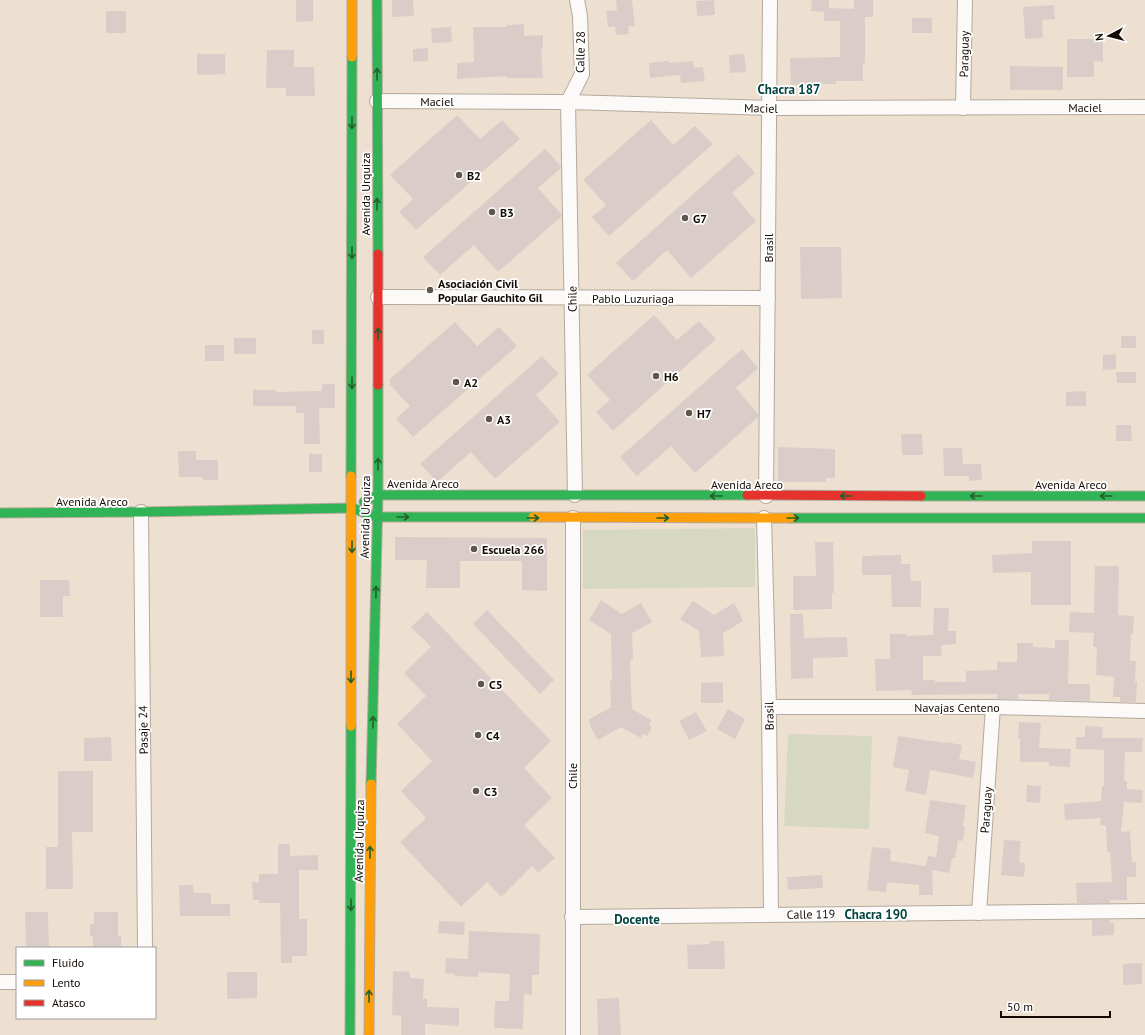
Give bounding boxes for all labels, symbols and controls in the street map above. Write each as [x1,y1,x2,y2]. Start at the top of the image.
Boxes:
north arrow [1089,16,1129,56]
street label: Paraguay [956,30,972,77]
street label: Calle 28 [572,31,588,73]
text: N [1092,33,1106,42]
one-way arrow [373,68,381,81]
district label: Chacra 187 [758,81,820,98]
street label: Maciel [420,94,454,109]
street label: Maciel [744,100,778,116]
street label: Maciel [1068,100,1102,115]
one-way arrow [348,116,356,129]
street label: Avenida Urquiza [358,152,373,236]
place label: B2 [467,168,481,183]
marker: B2 [454,170,464,180]
one-way arrow [373,198,381,211]
place label: B3 [500,205,514,220]
marker: B3 [487,207,497,217]
place label: G7 [693,211,707,226]
marker: G7 [680,213,690,223]
street label: Brasil [761,233,776,262]
one-way arrow [348,246,356,259]
place label: Asociación Civil Popular Gauchito Gil [438,276,543,305]
marker: Asociación Civil Popular Gauchito Gil [425,285,435,295]
street label: Chile [564,286,580,312]
street label: Pablo Luzuriaga [592,291,674,306]
one-way arrow [374,328,382,341]
place label: H6 [664,369,679,384]
marker: H6 [651,371,661,381]
place label: A2 [464,375,478,390]
one-way arrow [348,376,356,389]
marker: A2 [451,377,461,387]
place label: H7 [697,406,712,421]
marker: H7 [684,408,694,418]
place label: A3 [497,412,511,427]
marker: A3 [484,414,494,424]
one-way arrow [374,458,381,471]
street label: Avenida Urquiza [357,475,373,559]
street label: Avenida Areco [387,476,459,491]
street label: Avenida Areco [711,477,783,492]
street label: Avenida Areco [1035,477,1107,492]
one-way arrow [710,492,723,500]
one-way arrow [840,492,853,500]
one-way arrow [970,492,983,500]
one-way arrow [1100,492,1113,500]
street label: Avenida Areco [56,494,128,509]
one-way arrow [396,513,409,521]
one-way arrow [526,514,539,521]
one-way arrow [656,514,669,522]
one-way arrow [786,514,799,522]
one-way arrow [348,540,356,553]
place label: Escuela 266 [482,542,544,557]
marker: Escuela 266 [469,544,479,554]
one-way arrow [372,586,380,599]
one-way arrow [347,670,355,683]
place label: C5 [489,677,503,692]
marker: C5 [476,679,486,689]
street label: Navajas Centeno [914,700,1000,715]
street label: Brasil [761,701,777,731]
street label: Pasaje 24 [135,705,151,755]
one-way arrow [369,716,377,729]
place label: C4 [486,728,500,743]
marker: C4 [473,730,483,740]
street label: Chile [565,763,580,789]
place label: C3 [484,784,498,799]
marker: C3 [471,786,481,796]
street label: Paraguay [977,786,995,834]
street label: Avenida Urquiza [351,799,367,883]
one-way arrow [366,846,374,859]
one-way arrow [347,898,355,911]
street label: Calle 119 [787,906,835,922]
district label: Chacra 190 [845,906,907,923]
district label: Docente [614,911,660,928]
legend [16,947,156,1019]
text: Fluido [52,955,84,970]
text: Lento [52,975,81,990]
one-way arrow [366,990,373,1003]
scale bar [1001,993,1110,1019]
text: Atasco [52,995,85,1010]
text: 50 m [1007,999,1033,1014]

